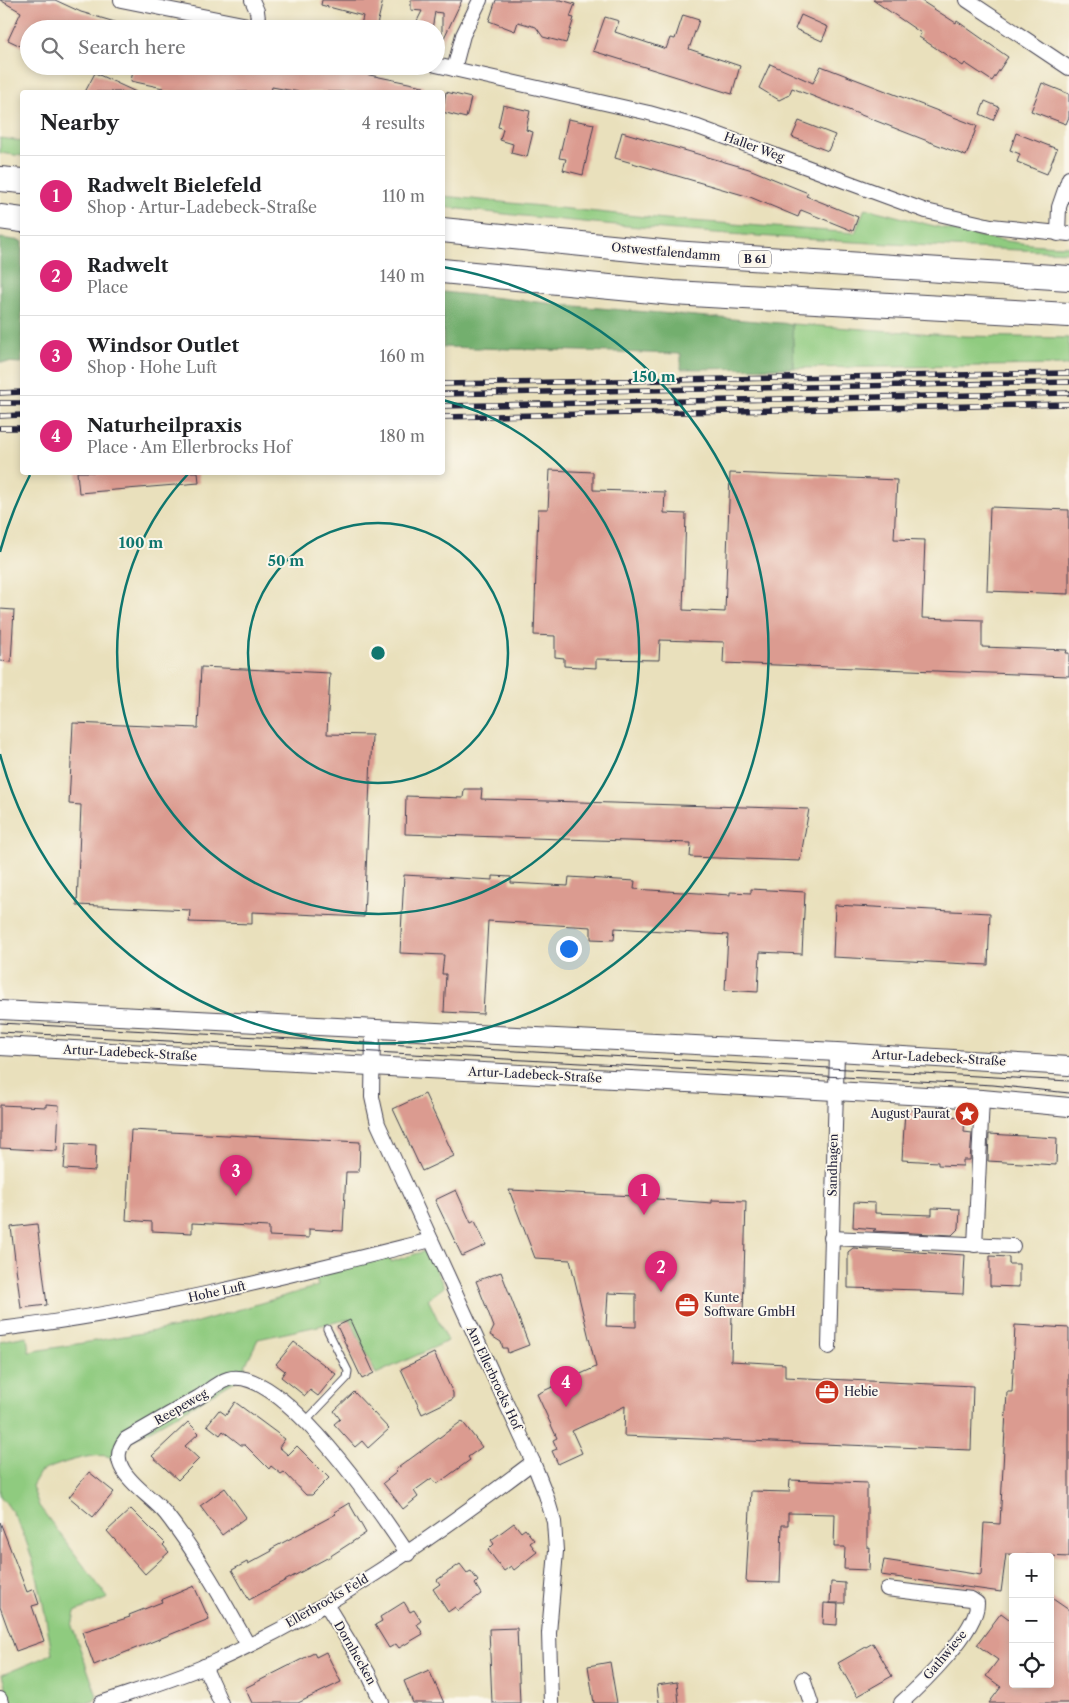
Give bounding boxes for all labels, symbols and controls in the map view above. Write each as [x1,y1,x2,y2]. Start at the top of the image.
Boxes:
search box [20,20,445,75]
icon: search [38,34,66,62]
text: Search here [78,36,186,59]
text: Nearby [40,110,119,135]
text: 4 results [362,113,425,133]
street label: Haller Weg [722,129,787,165]
text: Radwelt Bielefeld [87,174,262,197]
text: 1 [52,186,60,206]
text: 110 m [382,186,425,206]
text: Shop · Artur-Ladebeck-Straße [87,197,317,217]
street label: Ostwestfalendamm [611,239,721,264]
road number: B 61 [739,250,771,268]
text: Radwelt [87,254,168,277]
text: 2 [51,266,61,286]
text: 140 m [380,266,425,286]
text: Place [87,277,128,297]
text: Windsor Outlet [87,334,239,357]
text: 3 [51,346,61,366]
text: 160 m [380,346,425,366]
text: Shop · Hohe Luft [87,357,217,377]
text: 150 m [632,367,676,386]
text: Naturheilpraxis [87,414,242,437]
text: 4 [51,426,61,446]
text: 180 m [379,426,425,446]
text: Place · Am Ellerbrocks Hof [87,437,291,457]
text: 100 m [119,533,163,552]
text: 50 m [268,551,304,570]
centre of rings [369,644,387,662]
your location [556,936,582,962]
street label: Artur-Ladebeck-Straße [62,1041,198,1064]
street label: Artur-Ladebeck-Straße [871,1046,1007,1069]
street label: Artur-Ladebeck-Straße [467,1063,603,1086]
place icon: August Paurat [954,1101,980,1127]
place label: August Paurat [870,1106,951,1121]
street label: Sandhagen [824,1133,841,1196]
pin: 3 [220,1155,252,1196]
pin: 1 [628,1174,660,1215]
pin: 2 [645,1251,677,1292]
street label: Hohe Luft [187,1278,248,1305]
place label: Kunte Software GmbH [704,1290,796,1319]
office icon: Kunte Software GmbH [674,1292,700,1318]
street label: Am Ellerbrocks Hof [463,1322,526,1434]
pin: 4 [550,1366,582,1407]
office icon: Hebie [814,1379,840,1405]
place label: Hebie [844,1384,879,1399]
street label: Reepeweg [152,1385,211,1428]
map controls [1009,1553,1054,1688]
button: + [1009,1553,1054,1598]
street label: Ellerbrocks Feld [283,1570,371,1630]
button: − [1009,1598,1054,1643]
street label: Dornhecken [331,1618,380,1688]
street label: Gathwiese [920,1627,970,1682]
button: locate [1009,1643,1054,1688]

